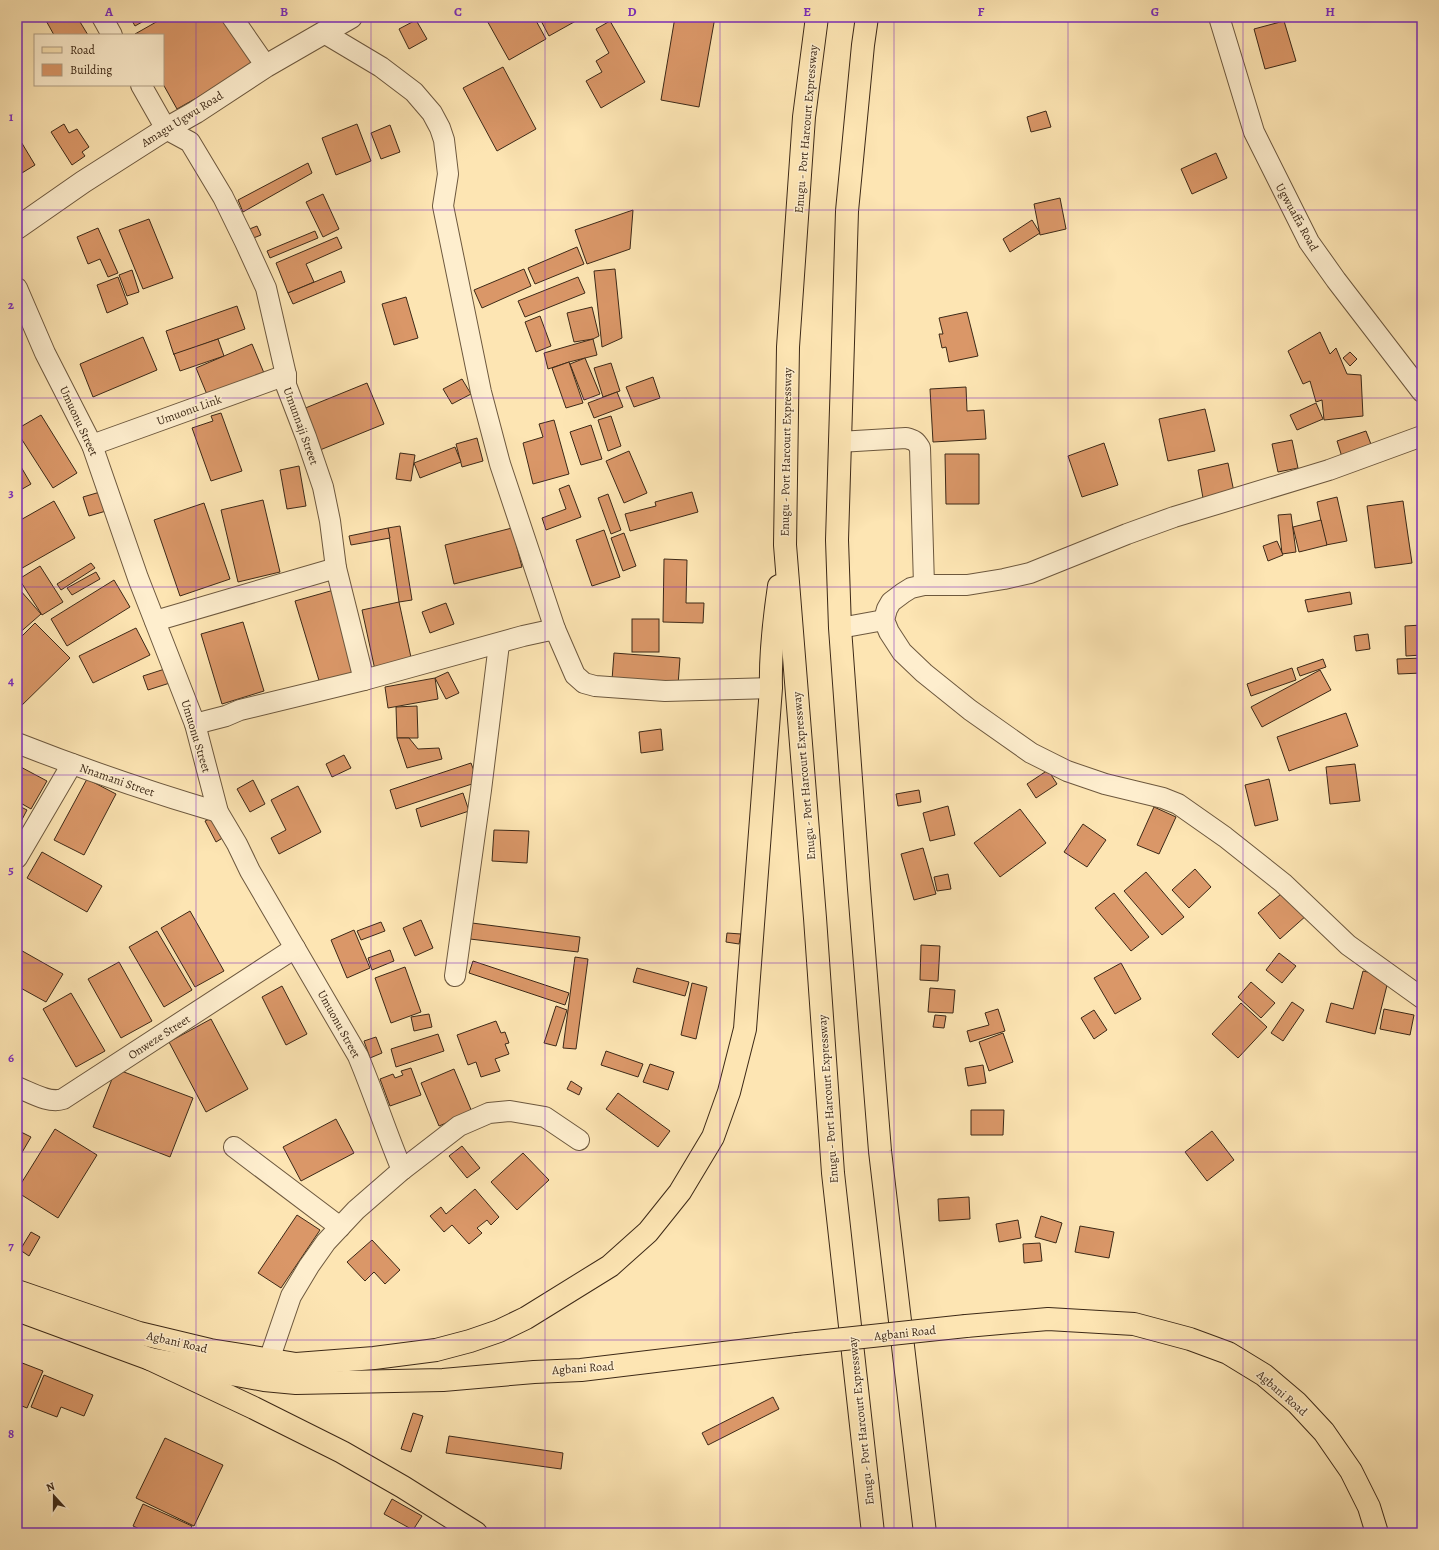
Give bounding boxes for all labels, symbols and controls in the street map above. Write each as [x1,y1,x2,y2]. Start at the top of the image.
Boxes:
text: A [104,3,114,20]
text: B [280,3,288,20]
text: C [454,3,462,20]
text: D [627,3,637,20]
text: E [803,3,811,20]
text: F [978,3,985,20]
text: G [1151,3,1159,20]
text: H [1325,3,1335,20]
legend [34,34,164,86]
text: Road [70,42,96,58]
street label: Enugu - Port Harcourt Expressway [791,44,821,214]
text: Building [70,62,112,78]
street label: Amagu Ugwu Road [137,87,226,151]
text: 1 [9,108,14,125]
street label: Ugwuaffa Road [1272,180,1322,254]
text: 2 [8,296,15,313]
street label: Enugu - Port Harcourt Expressway [777,367,795,537]
street label: Umuonu Street [56,383,102,459]
street label: Umunnaji Street [280,385,322,467]
street label: Umuonu Link [154,391,224,429]
text: 3 [8,484,14,501]
text: 4 [8,672,14,689]
street label: Enugu - Port Harcourt Expressway [789,691,819,861]
street label: Umuonu Street [177,698,215,774]
street label: Nnamani Street [77,760,157,800]
text: 5 [8,861,14,878]
street label: Umuonu Street [314,987,364,1061]
street label: Onweze Street [125,1011,193,1063]
street label: Enugu - Port Harcourt Expressway [814,1014,842,1184]
text: 6 [8,1049,14,1066]
text: 7 [8,1237,14,1254]
street label: Agbani Road [872,1322,937,1344]
street label: Agbani Road [144,1327,210,1357]
street label: Enugu - Port Harcourt Expressway [844,1336,878,1506]
street label: Agbani Road [551,1358,615,1378]
street label: Agbani Road [1253,1366,1311,1420]
text: 8 [8,1425,14,1442]
north arrow [34,1476,74,1516]
text: N [44,1479,57,1496]

